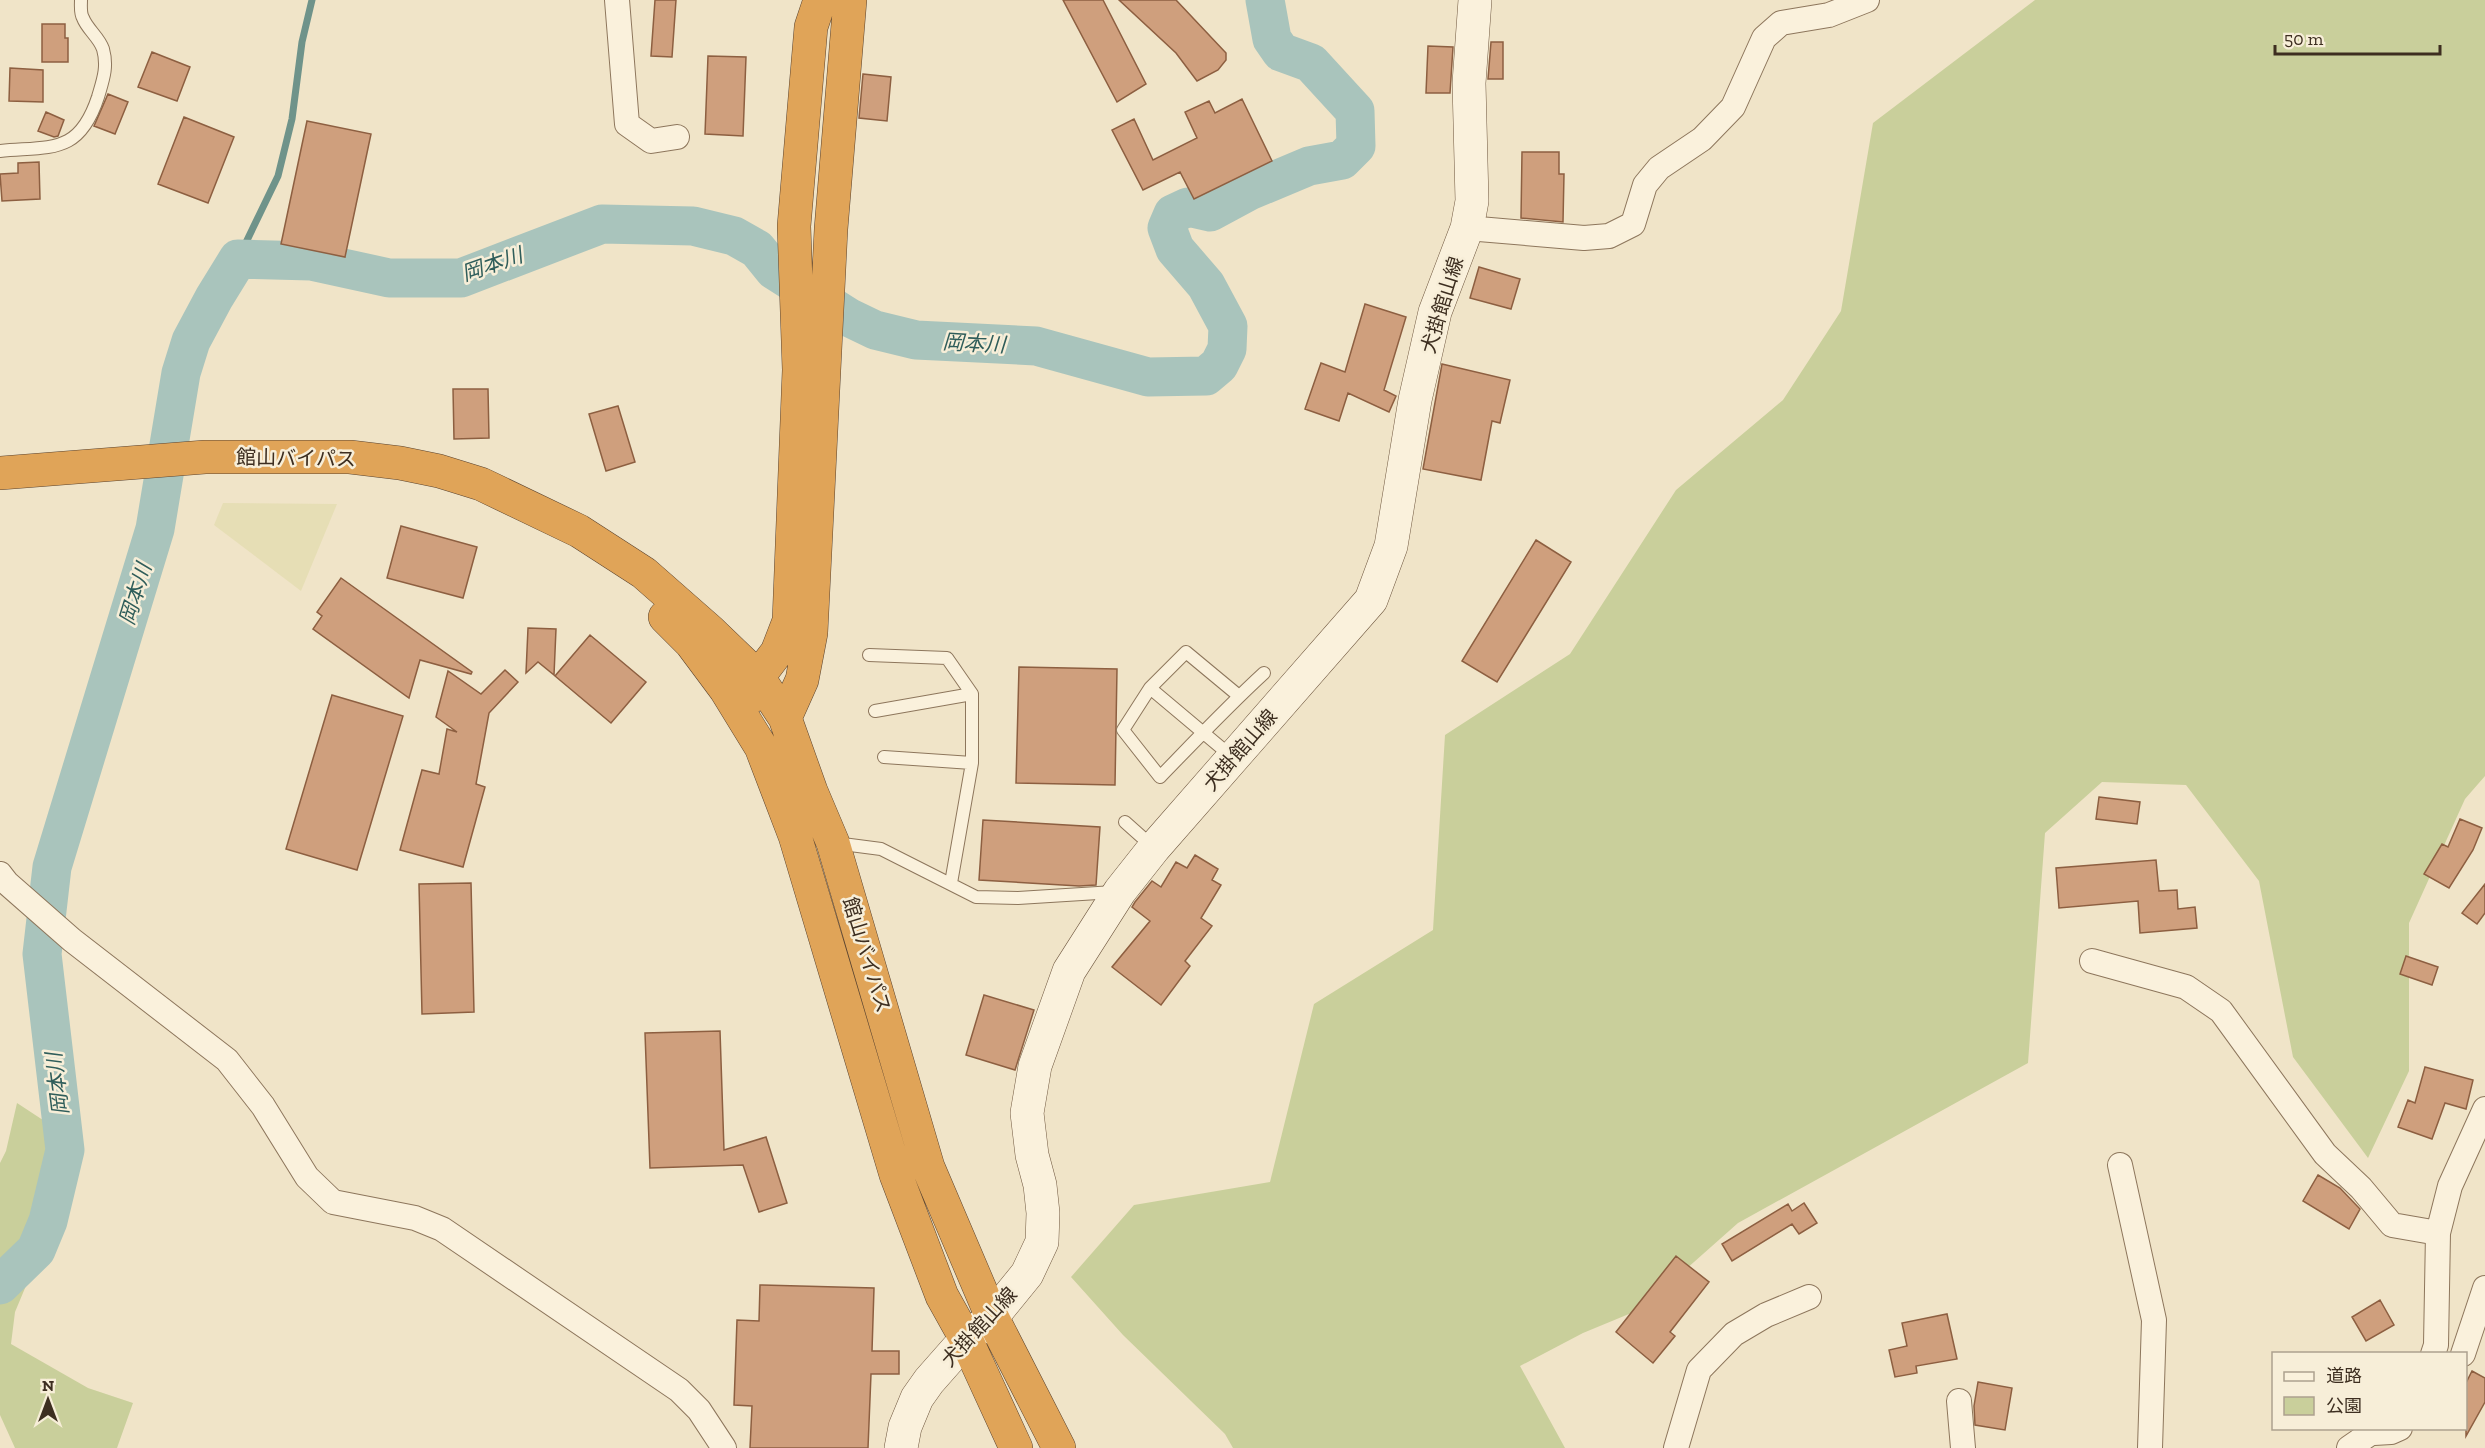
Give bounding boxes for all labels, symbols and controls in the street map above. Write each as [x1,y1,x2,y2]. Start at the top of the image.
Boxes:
scale bar [2275,18,2440,56]
text: 50 m [2284,28,2324,50]
water label: 岡本川 [458,241,528,286]
street label: 犬掛館山線 [1416,254,1468,356]
water label: 岡本川 [942,329,1008,357]
street label: 館山バイパス [236,445,356,471]
water label: 岡本川 [114,558,157,628]
street label: 犬掛館山線 [1198,704,1282,796]
street label: 館山バイパス [838,894,896,1016]
water label: 岡本川 [41,1049,73,1117]
street label: 犬掛館山線 [936,1282,1022,1372]
legend [2272,1352,2467,1430]
text: 道路 [2326,1365,2362,1387]
north arrow [18,1370,78,1430]
text: N [42,1376,54,1395]
text: 公園 [2326,1395,2362,1417]

